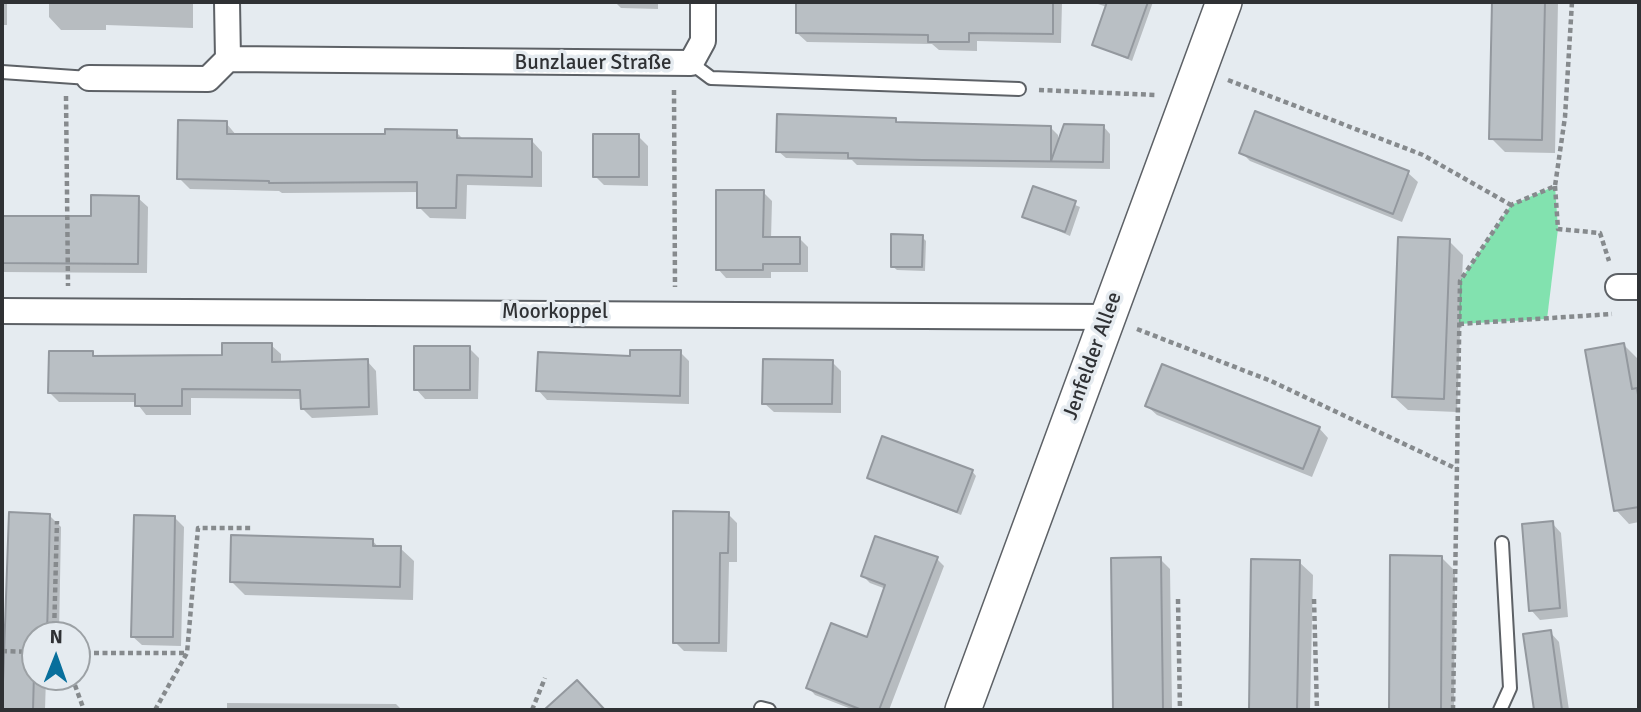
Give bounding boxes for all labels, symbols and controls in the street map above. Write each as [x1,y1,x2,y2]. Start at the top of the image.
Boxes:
street label: Bunzlauer Straße [514,50,672,76]
street label: Jenfelder Allee [1058,289,1128,423]
street label: Moorkoppel [502,299,608,325]
north arrow [21,621,91,691]
text: N [50,625,63,649]

